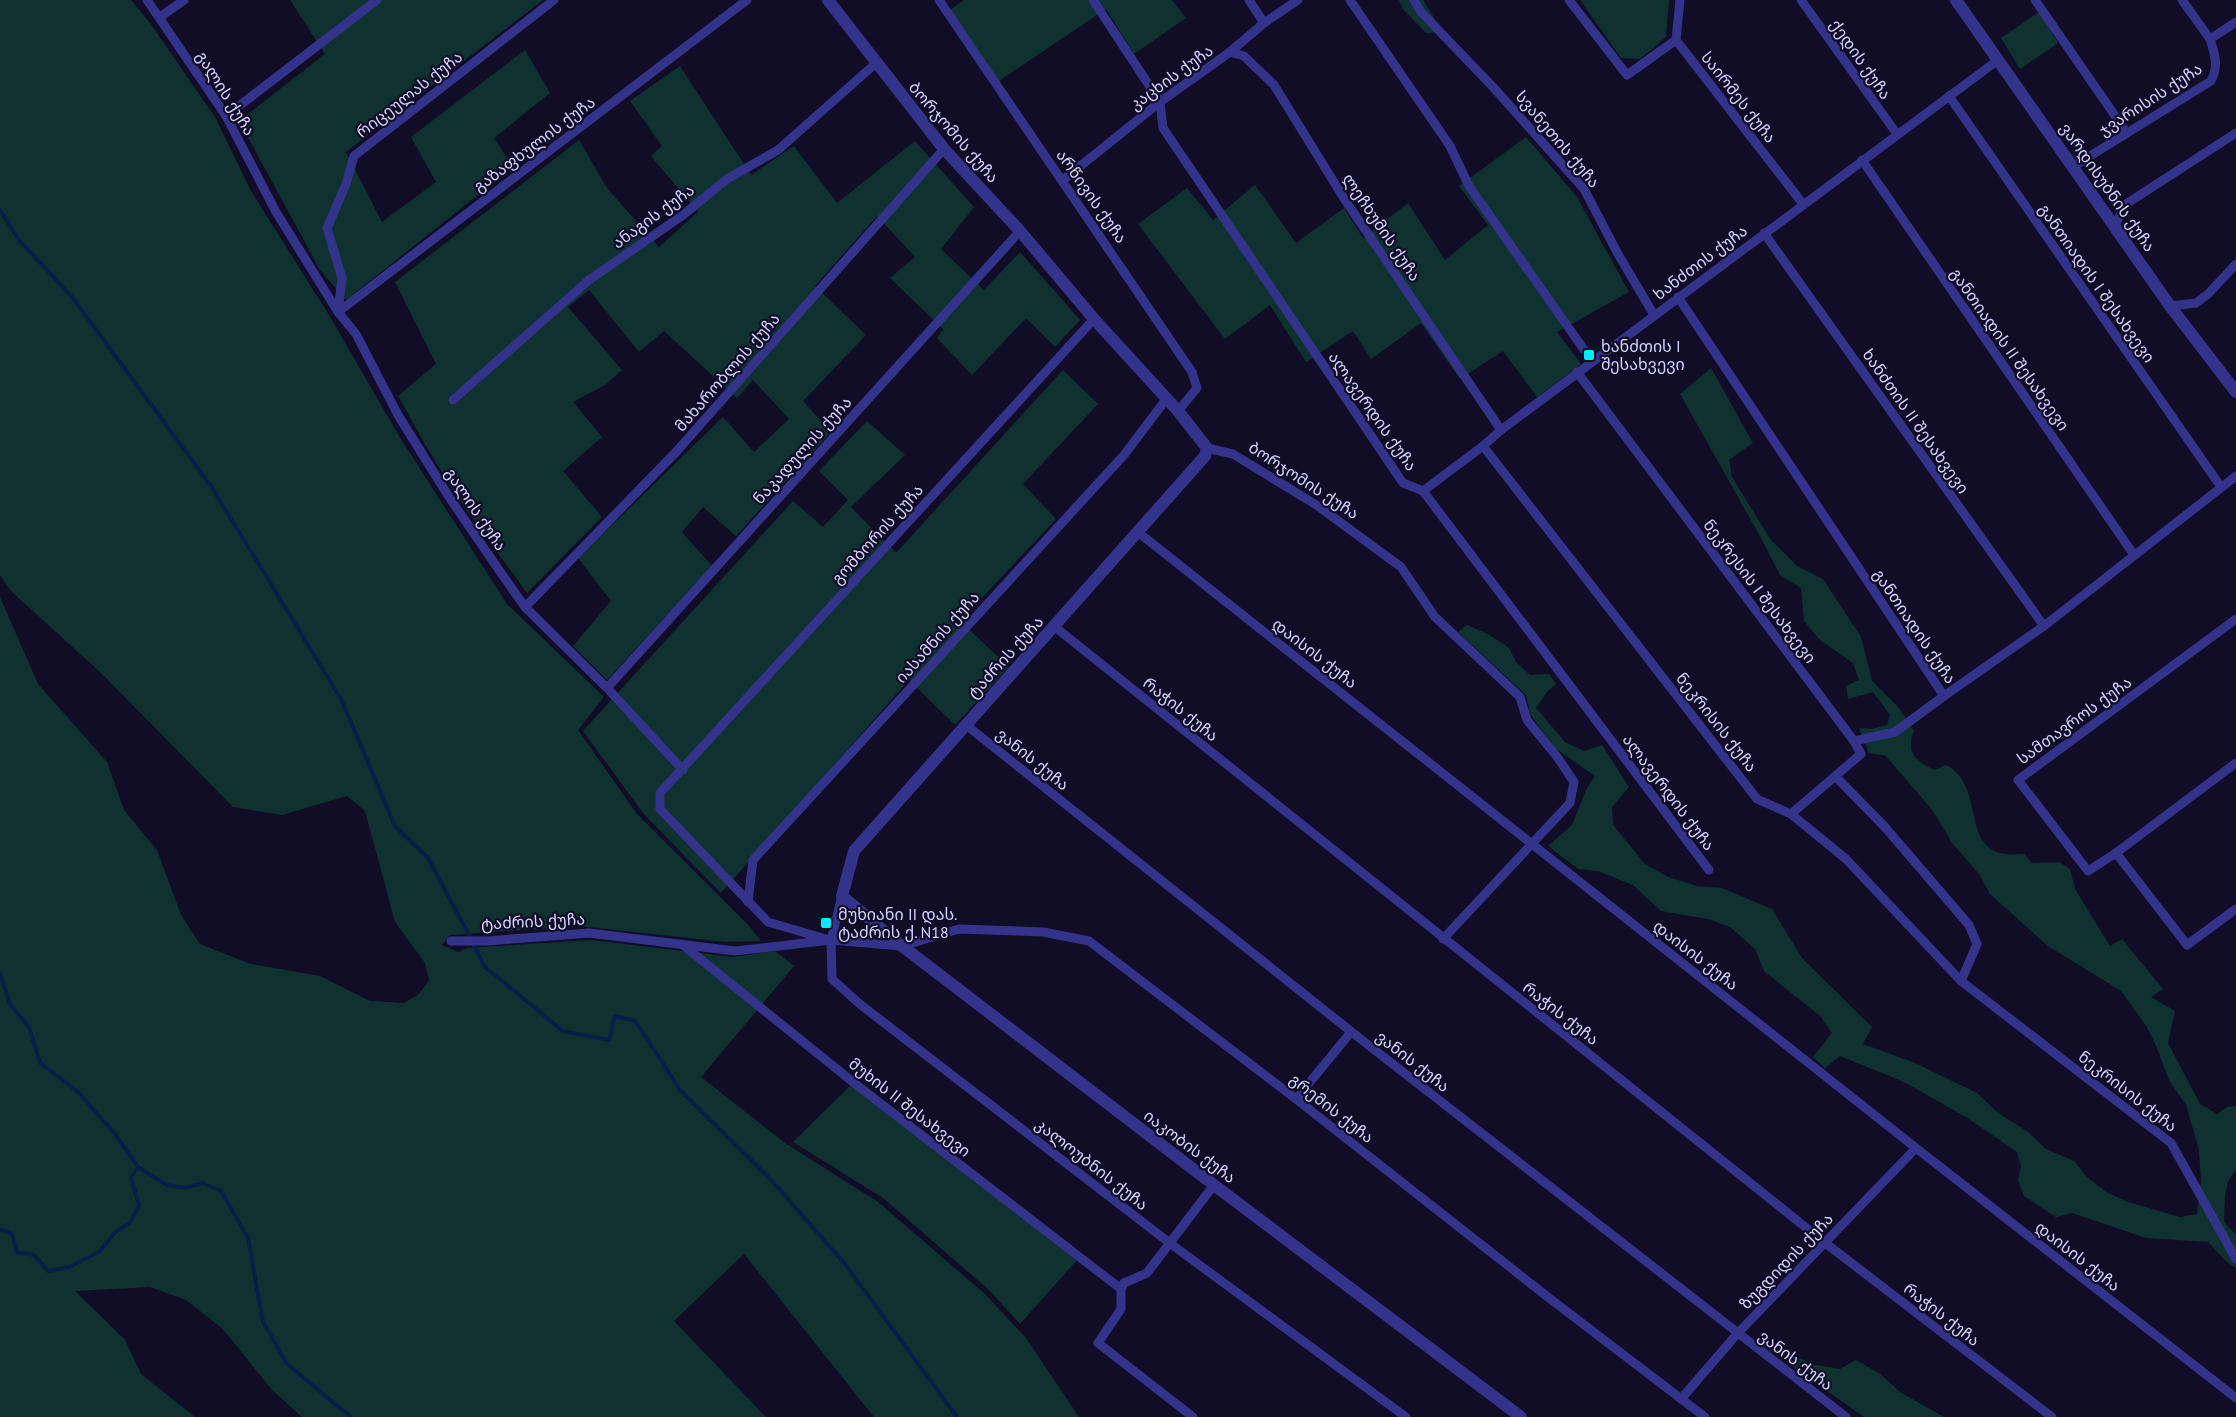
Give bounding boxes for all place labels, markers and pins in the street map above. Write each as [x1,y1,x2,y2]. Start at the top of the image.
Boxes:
place label: ხანძთის I შესახვევი [1601,336,1685,374]
marker: ხანძთის I შესახვევი [1582,348,1596,362]
place label: მუხიანი II დას. ტაძრის ქ. N18 [838,904,958,942]
marker: მუხიანი II დას. ტაძრის ქ. N18 [819,916,833,930]

